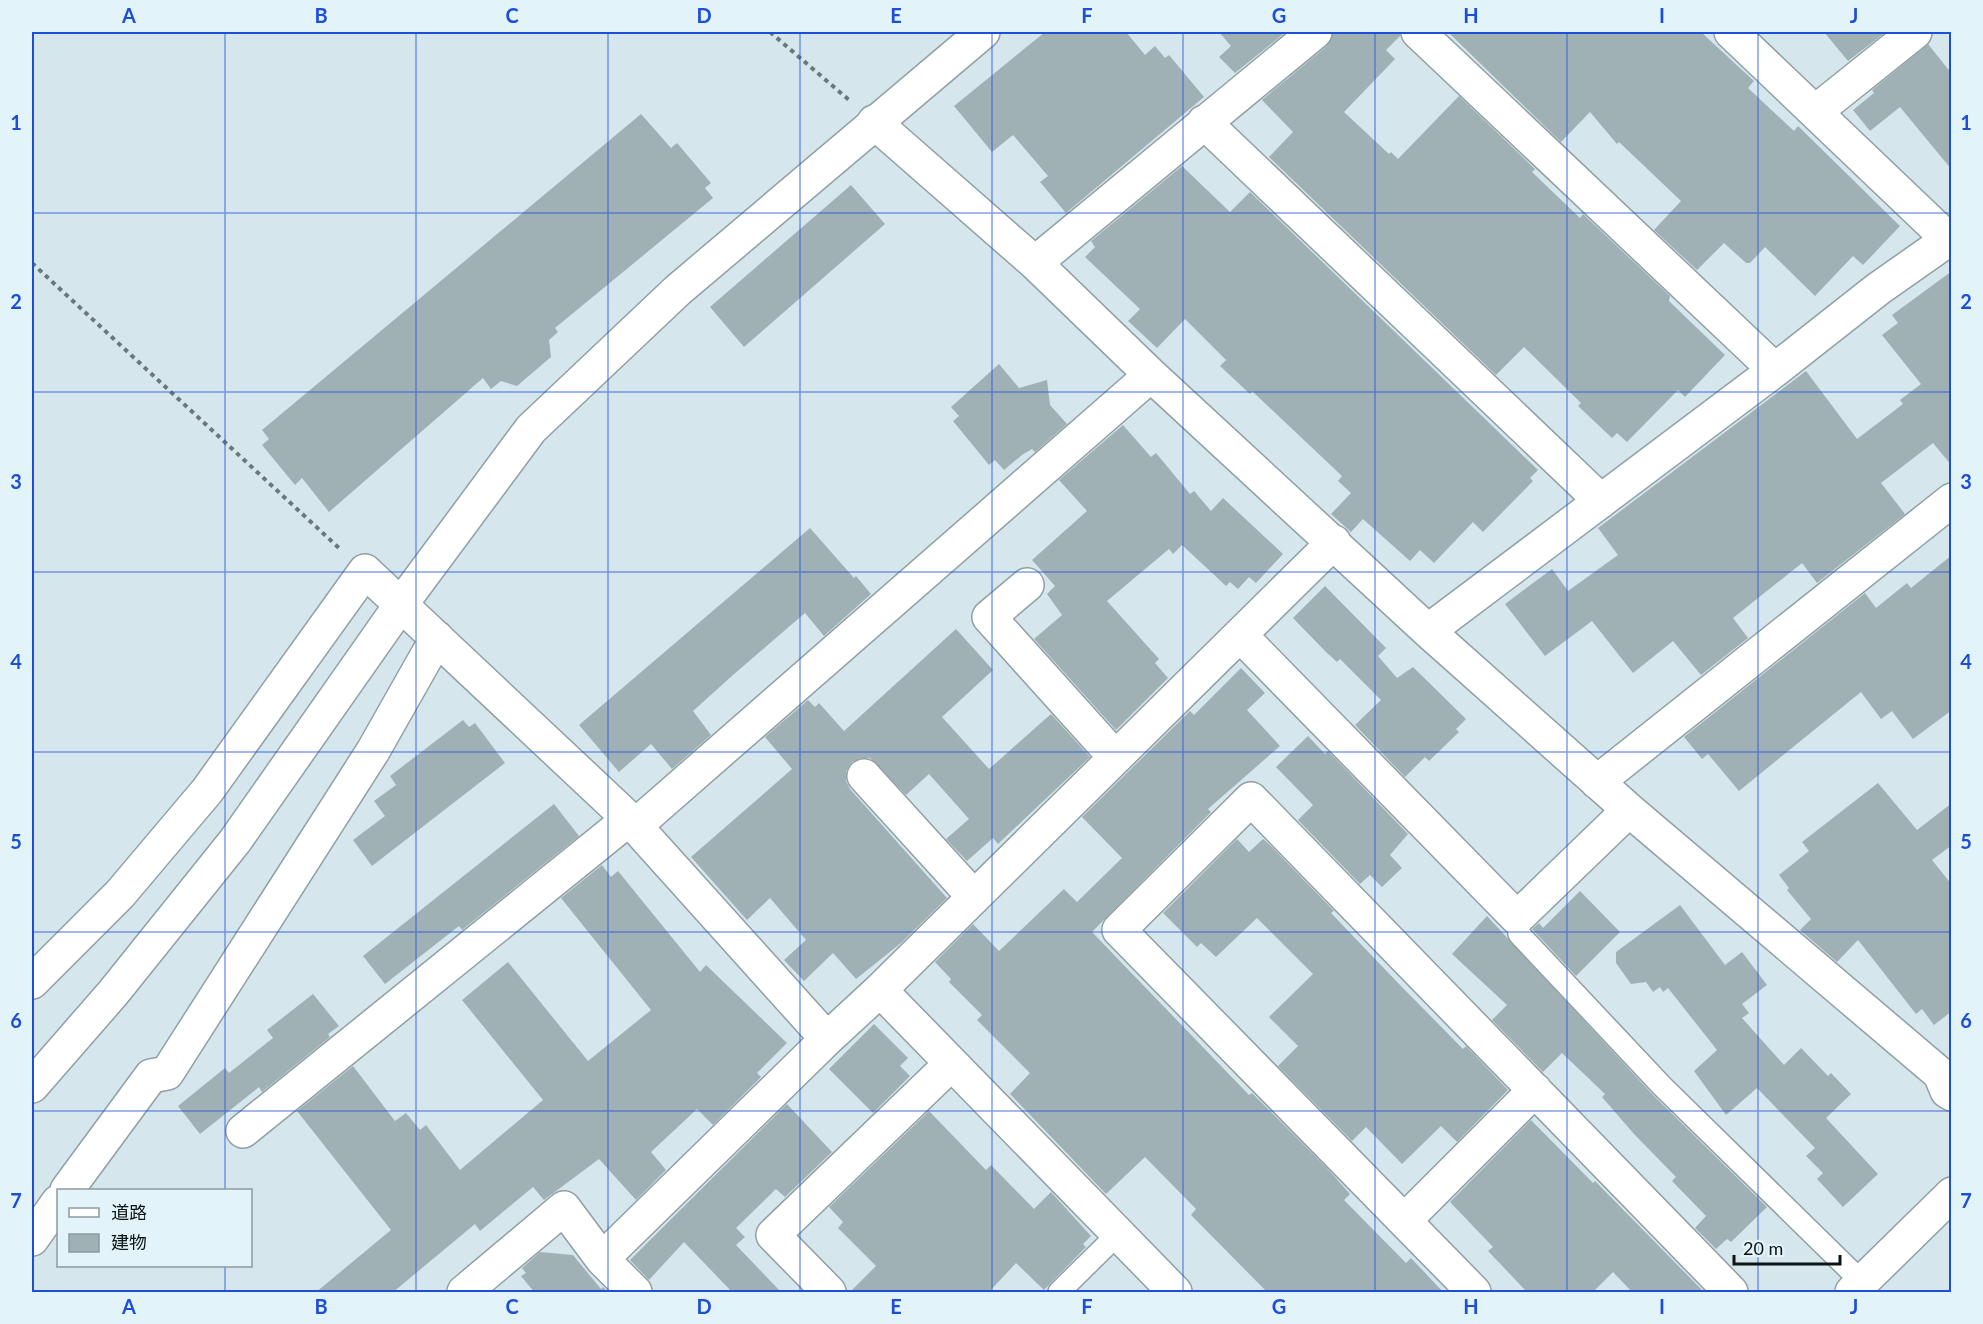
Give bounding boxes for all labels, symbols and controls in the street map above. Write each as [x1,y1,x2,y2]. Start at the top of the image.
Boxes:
text: A [121,3,136,27]
text: B [314,3,328,27]
text: C [505,3,519,27]
text: D [696,3,712,27]
text: E [890,3,902,27]
text: F [1081,3,1093,27]
text: G [1272,3,1286,27]
text: H [1463,3,1479,27]
text: I [1659,3,1665,27]
text: J [1850,3,1858,27]
text: 1 [10,110,22,134]
text: 1 [1960,110,1972,134]
text: 2 [10,289,22,313]
text: 2 [1960,289,1972,313]
text: 3 [10,469,22,493]
text: 3 [1960,469,1972,493]
text: 4 [10,649,22,673]
text: 4 [1960,649,1972,673]
text: 5 [10,829,22,853]
text: 5 [1960,829,1972,853]
text: 6 [10,1008,22,1032]
text: 6 [1960,1008,1972,1032]
text: 7 [10,1188,22,1212]
text: 7 [1960,1188,1972,1212]
legend [57,1189,252,1267]
text: 道路 [111,1201,147,1223]
scale bar [1734,1228,1840,1266]
text: 建物 [111,1231,147,1253]
text: 20 m [1743,1237,1783,1259]
text: A [121,1294,136,1318]
text: B [314,1294,328,1318]
text: C [505,1294,519,1318]
text: D [696,1294,712,1318]
text: E [890,1294,902,1318]
text: F [1081,1294,1093,1318]
text: G [1272,1294,1286,1318]
text: H [1463,1294,1479,1318]
text: I [1659,1294,1665,1318]
text: J [1850,1294,1858,1318]

